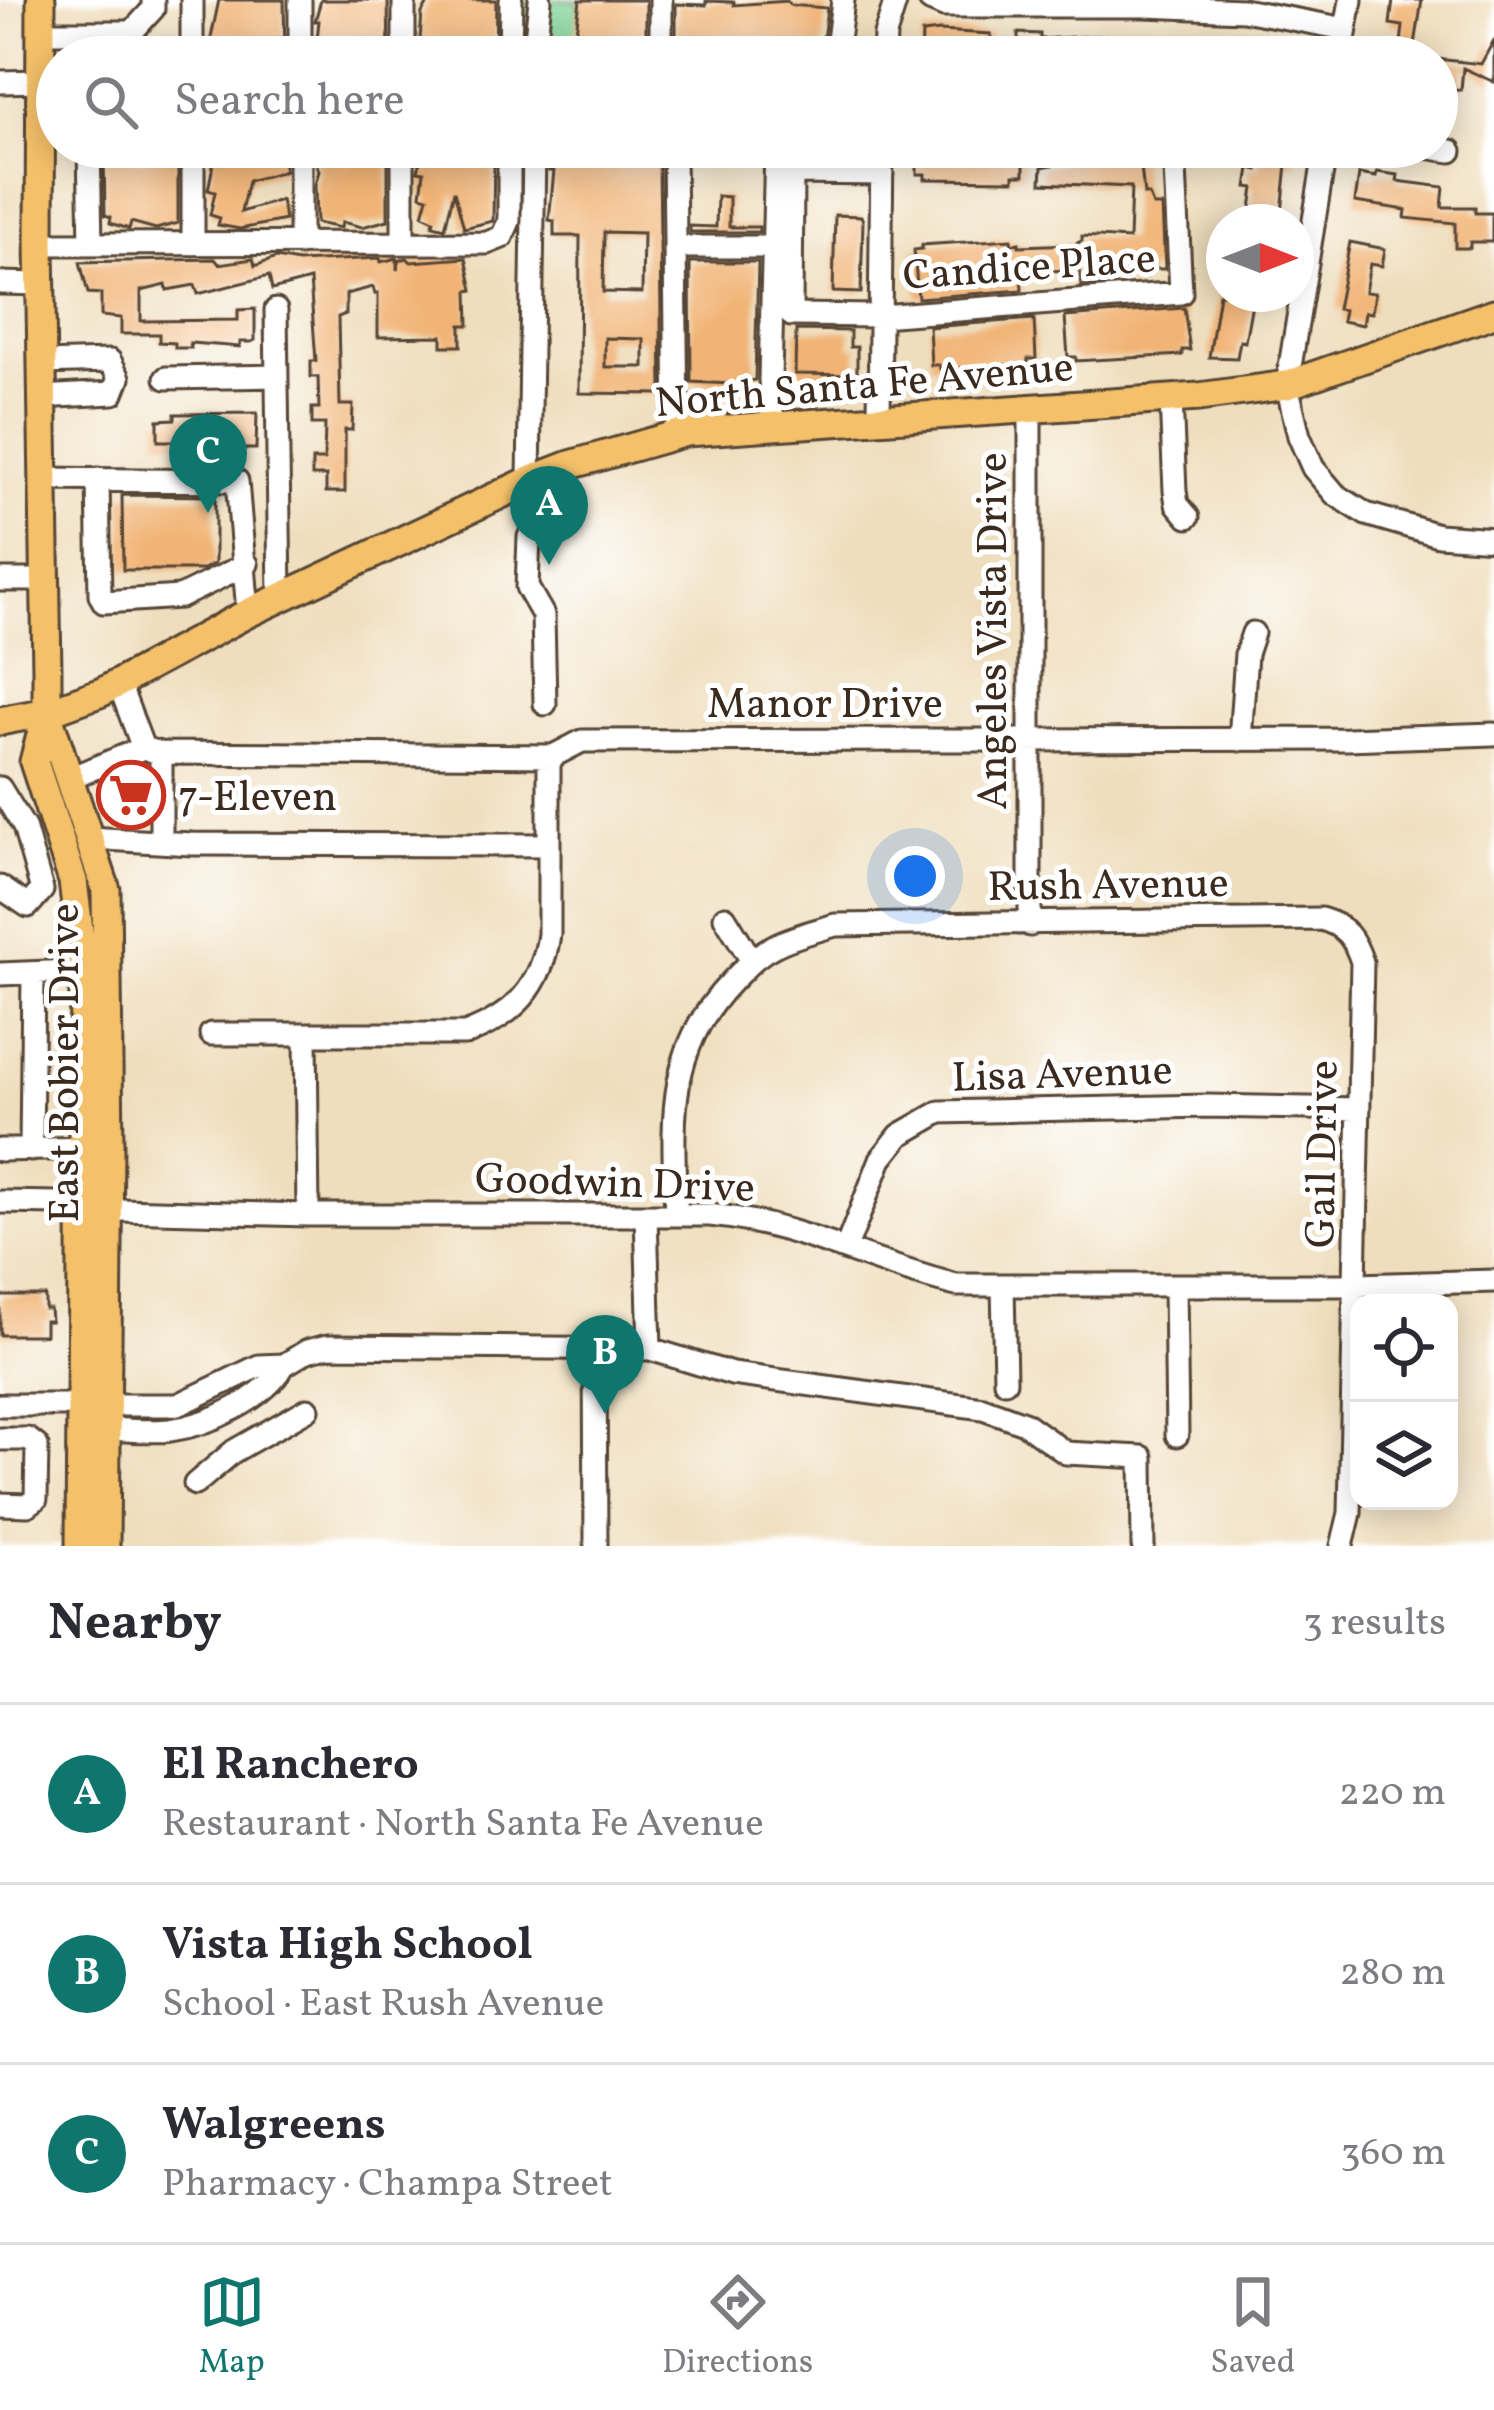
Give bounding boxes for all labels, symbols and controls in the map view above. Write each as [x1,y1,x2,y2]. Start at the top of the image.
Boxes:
search box [36,36,1458,168]
icon: search [78,69,144,135]
text: Search here [174,71,405,134]
north arrow [1206,204,1314,312]
street label: Candice Place [901,231,1158,308]
street label: North Santa Fe Avenue [653,340,1076,435]
pin: C [169,414,247,513]
street label: Angeles Vista Drive [966,452,1025,810]
pin: A [510,466,588,565]
street label: Manor Drive [707,677,943,736]
supermarket icon: 7-Eleven [96,760,166,830]
place label: 7-Eleven [178,770,337,829]
your location [885,846,945,906]
street label: Rush Avenue [987,856,1229,919]
street label: East Bobier Drive [38,903,97,1223]
street label: Lisa Avenue [951,1043,1174,1110]
street label: Gail Drive [1293,1060,1356,1248]
street label: Goodwin Drive [474,1151,756,1220]
map controls [1350,1294,1458,1510]
button: locate [1350,1294,1458,1402]
pin: B [566,1315,644,1414]
button: layers [1350,1402,1458,1510]
text: Nearby [48,1589,222,1660]
text: 3 results [1303,1597,1446,1651]
text: El Ranchero [162,1735,419,1798]
text: A [73,1767,101,1821]
text: 220 m [1339,1767,1446,1821]
text: Restaurant · North Santa Fe Avenue [162,1798,764,1852]
text: Vista High School [162,1915,533,1978]
text: B [74,1947,100,2001]
text: 280 m [1339,1947,1446,2001]
text: School · East Rush Avenue [162,1978,604,2032]
text: Walgreens [162,2095,386,2158]
text: C [74,2127,100,2181]
text: 360 m [1341,2127,1446,2181]
text: Pharmacy · Champa Street [162,2158,613,2212]
tab: Map [199,2269,265,2387]
tab: Directions [662,2269,813,2387]
tab: Saved [1210,2269,1295,2387]

